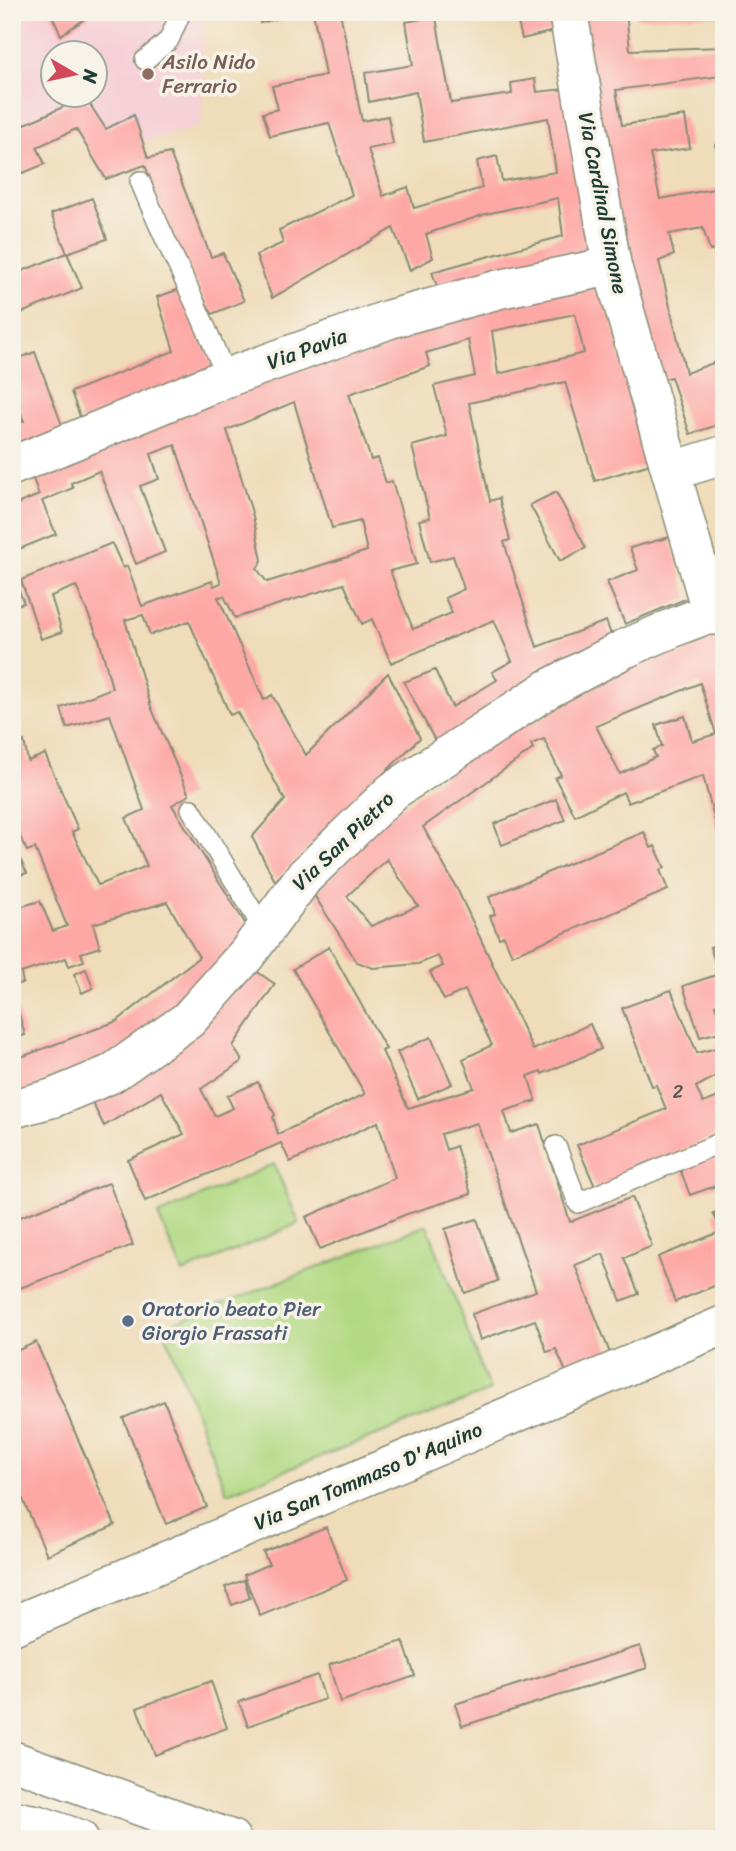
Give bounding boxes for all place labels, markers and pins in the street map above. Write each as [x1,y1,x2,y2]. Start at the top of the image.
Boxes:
place label: Asilo Nido Ferrario [161,43,256,105]
marker: Asilo Nido Ferrario [140,66,156,82]
place label: Oratorio beato Pier Giorgio Frassati [142,1290,322,1352]
marker: Oratorio beato Pier Giorgio Frassati [120,1313,136,1329]

